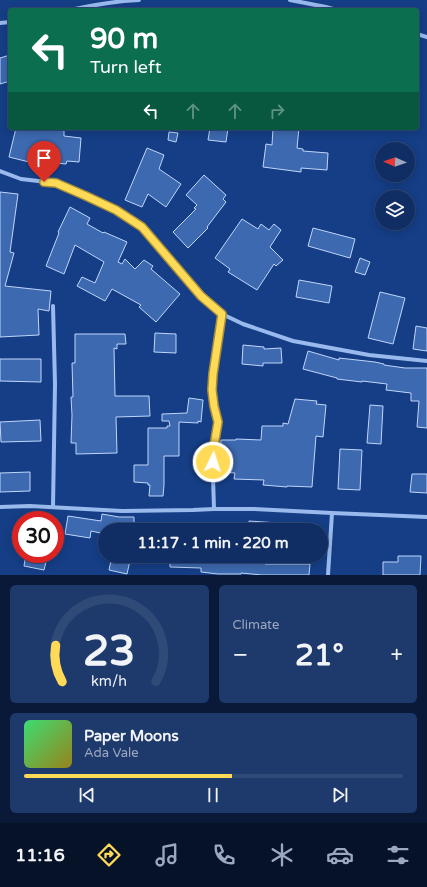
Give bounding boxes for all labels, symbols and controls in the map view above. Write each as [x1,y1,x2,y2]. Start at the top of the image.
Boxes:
text: 90 m [90,22,158,56]
icon: left [24,24,76,76]
text: Turn left [90,56,162,78]
icon: left [140,100,162,122]
icon: ahead [182,100,204,122]
icon: ahead [224,100,246,122]
icon: right [266,100,288,122]
pin [27,141,61,182]
north arrow [375,142,415,182]
map controls [375,142,415,230]
icon: arrive [33,147,55,169]
button: layers [375,190,415,230]
position arrow [192,441,234,483]
speed limit sign: 30 [12,511,64,563]
text: 11:17 · 1 min · 220 m [138,534,288,552]
text: Climate [233,617,279,633]
text: 23 [83,627,135,677]
text: 21° [295,637,344,674]
text: − [233,642,248,668]
text: + [391,642,403,668]
text: km/h [91,673,127,690]
text: Paper Moons [84,727,179,745]
text: Ada Vale [84,745,139,761]
icon: previous [76,784,98,806]
icon: pause [202,784,224,806]
icon: next [329,784,351,806]
icon: directions [95,841,123,869]
icon: music [153,841,181,869]
icon: phone [210,841,238,869]
icon: climate [268,841,296,869]
icon: car [326,841,354,869]
icon: filters [384,841,412,869]
text: 11:16 [15,844,65,866]

